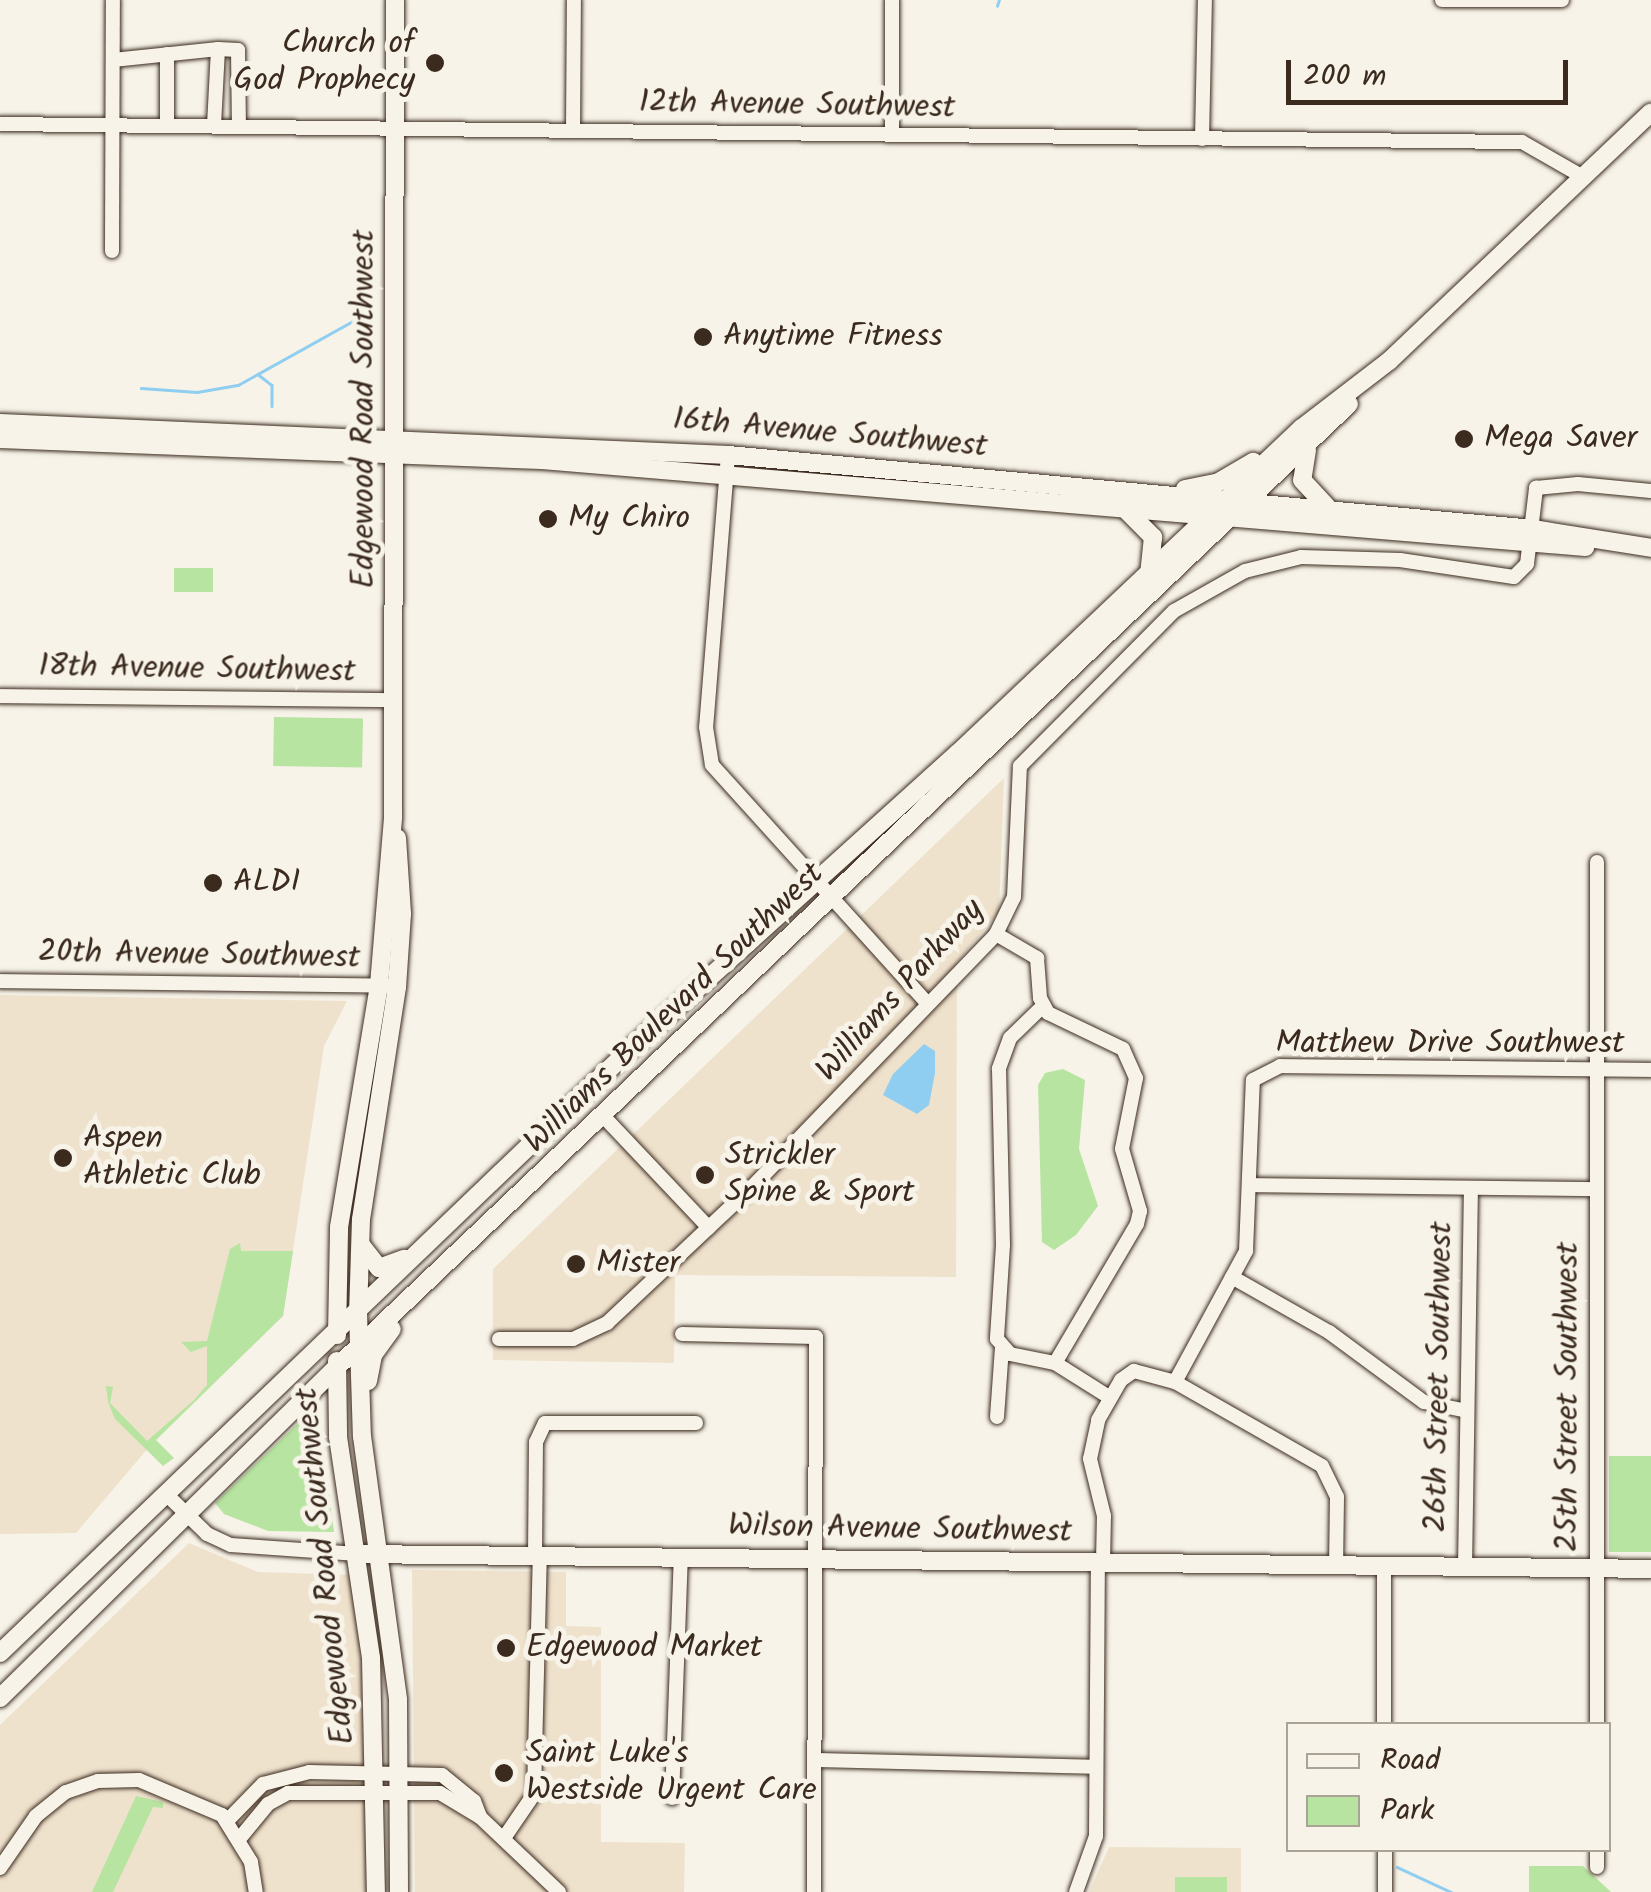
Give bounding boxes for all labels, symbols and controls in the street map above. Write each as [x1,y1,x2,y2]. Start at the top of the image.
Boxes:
place label: Church of God Prophecy [234,26,415,101]
scale bar [1291,40,1574,102]
marker: Church of God Prophecy [424,52,446,74]
text: 200 m [1303,53,1386,101]
street label: 12th Avenue Southwest [638,84,956,128]
street label: Edgewood Road Southwest [346,230,384,588]
place label: Anytime Fitness [723,318,943,356]
marker: Anytime Fitness [692,326,714,348]
street label: 16th Avenue Southwest [671,401,989,467]
place label: Mega Saver [1484,420,1637,458]
marker: Mega Saver [1453,428,1475,450]
place label: My Chiro [568,500,690,538]
marker: My Chiro [537,508,559,530]
street label: 18th Avenue Southwest [38,648,356,692]
street label: Williams Boulevard Southwest [517,856,833,1162]
place label: ALDI [233,864,300,902]
marker: ALDI [202,872,224,894]
street label: Williams Parkway [809,892,993,1090]
street label: 20th Avenue Southwest [38,934,360,978]
street label: Matthew Drive Southwest [1276,1025,1624,1063]
place label: Aspen Athletic Club [83,1121,261,1196]
place label: Strickler Spine & Sport [725,1138,914,1213]
marker: Aspen Athletic Club [52,1147,74,1169]
marker: Strickler Spine & Sport [694,1164,716,1186]
street label: 26th Street Southwest [1418,1221,1462,1533]
street label: 25th Street Southwest [1550,1242,1588,1552]
place label: Mister [596,1245,680,1283]
marker: Mister [565,1253,587,1275]
street label: Edgewood Road Southwest [288,1385,364,1747]
street label: Wilson Avenue Southwest [728,1508,1072,1552]
place label: Edgewood Market [526,1629,762,1667]
marker: Edgewood Market [495,1637,517,1659]
legend [1286,1722,1611,1852]
place label: Saint Luke's Westside Urgent Care [526,1736,817,1811]
text: Road [1380,1737,1440,1785]
marker: Saint Luke's Westside Urgent Care [491,1760,517,1786]
text: Park [1380,1787,1434,1835]

